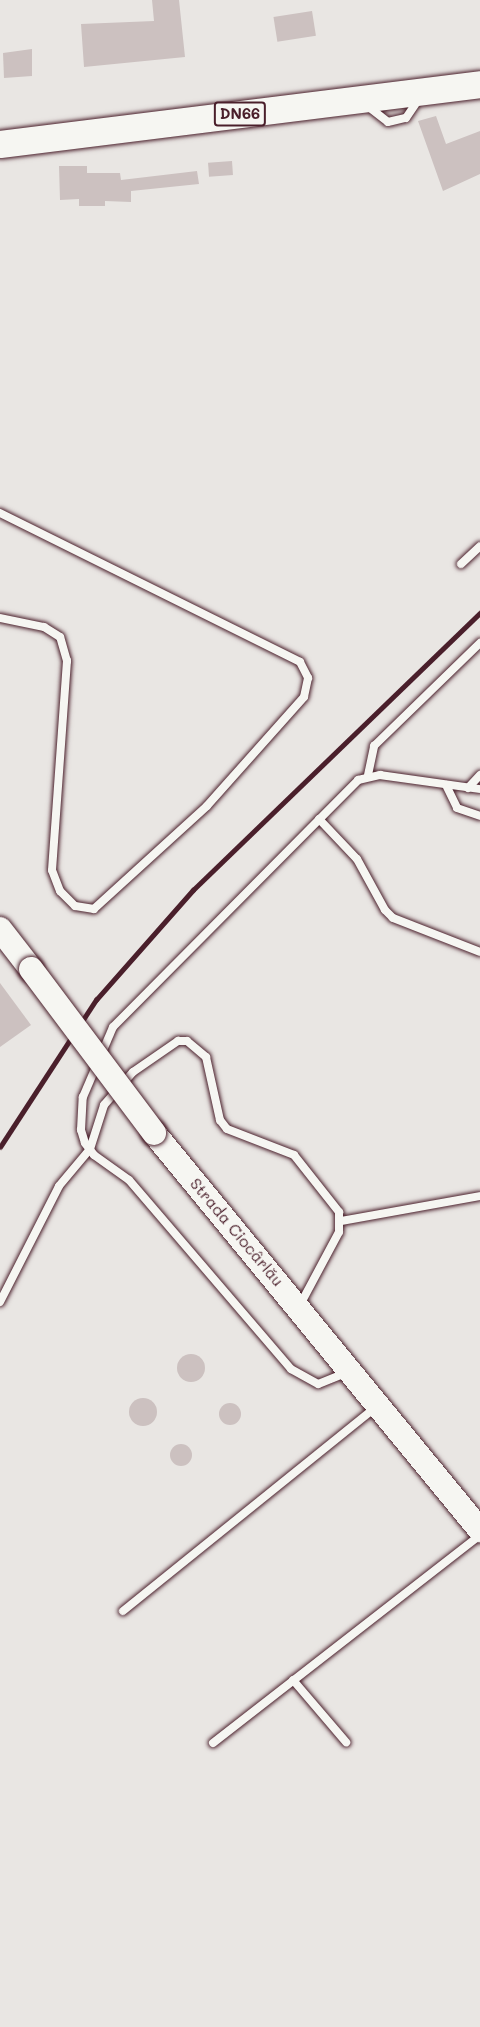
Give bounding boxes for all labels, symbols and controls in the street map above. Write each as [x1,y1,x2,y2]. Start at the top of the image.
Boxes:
road number: DN66 [213,102,267,126]
street label: Strada Ciocârlău [186,1174,288,1290]

